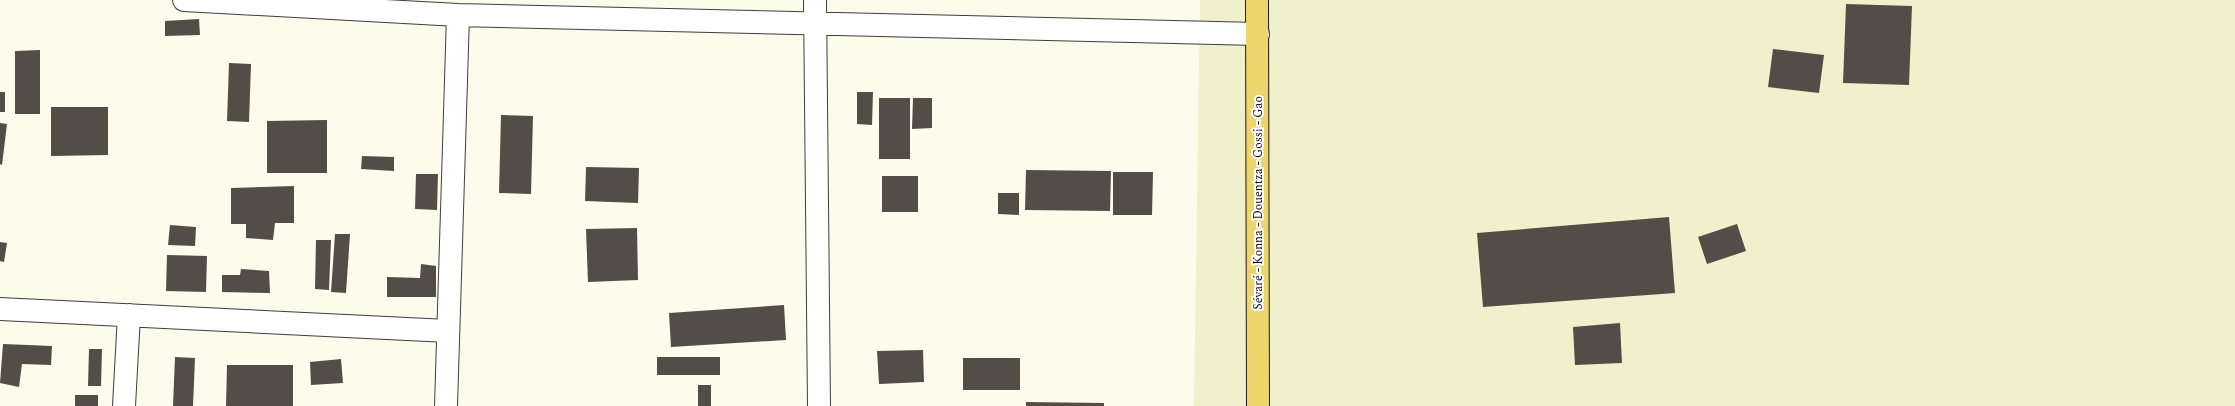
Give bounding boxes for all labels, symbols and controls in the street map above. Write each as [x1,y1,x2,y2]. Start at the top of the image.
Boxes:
street label: Sévaré - Konna - Douentza - Gossi - Gao [1249,96,1268,310]

